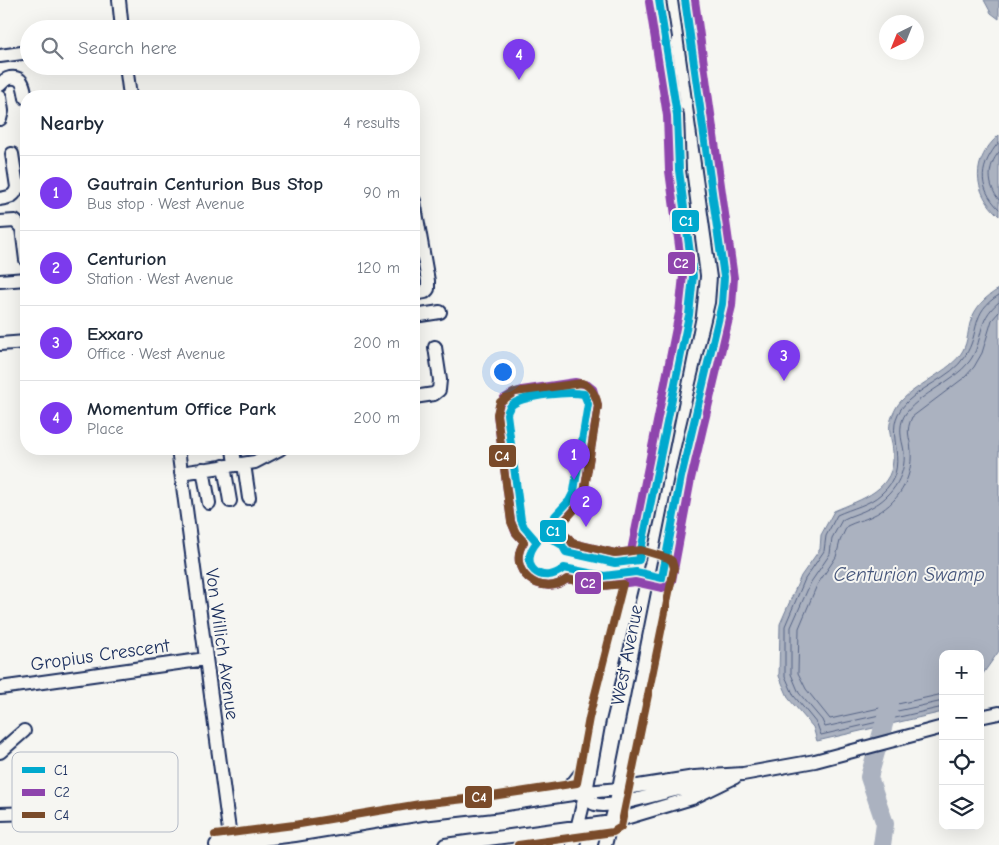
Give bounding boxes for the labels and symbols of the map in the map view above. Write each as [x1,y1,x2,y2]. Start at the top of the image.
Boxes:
north arrow [879,15,924,60]
pin: 4 [503,39,535,80]
line badge: C1 [671,209,700,233]
text: C1 [679,213,693,230]
line badge: C2 [667,251,696,275]
text: C2 [673,255,689,272]
pin: 3 [768,340,800,381]
your location [490,359,516,385]
pin: 1 [558,439,590,480]
line badge: C4 [488,444,517,468]
text: C4 [495,448,510,465]
pin: 2 [570,486,602,527]
line badge: C1 [539,519,567,543]
text: C1 [546,523,560,540]
water label: Centurion Swamp [833,563,985,586]
street label: Von Willich Avenue [200,567,244,721]
line badge: C2 [574,571,602,595]
text: C2 [580,575,596,592]
street label: West Avenue [606,603,648,707]
street label: Gropius Crescent [29,634,171,676]
legend [12,752,178,832]
text: C1 [54,762,68,779]
text: C2 [54,784,70,801]
line badge: C4 [464,785,493,809]
text: C4 [472,789,487,806]
text: C4 [54,807,70,824]

